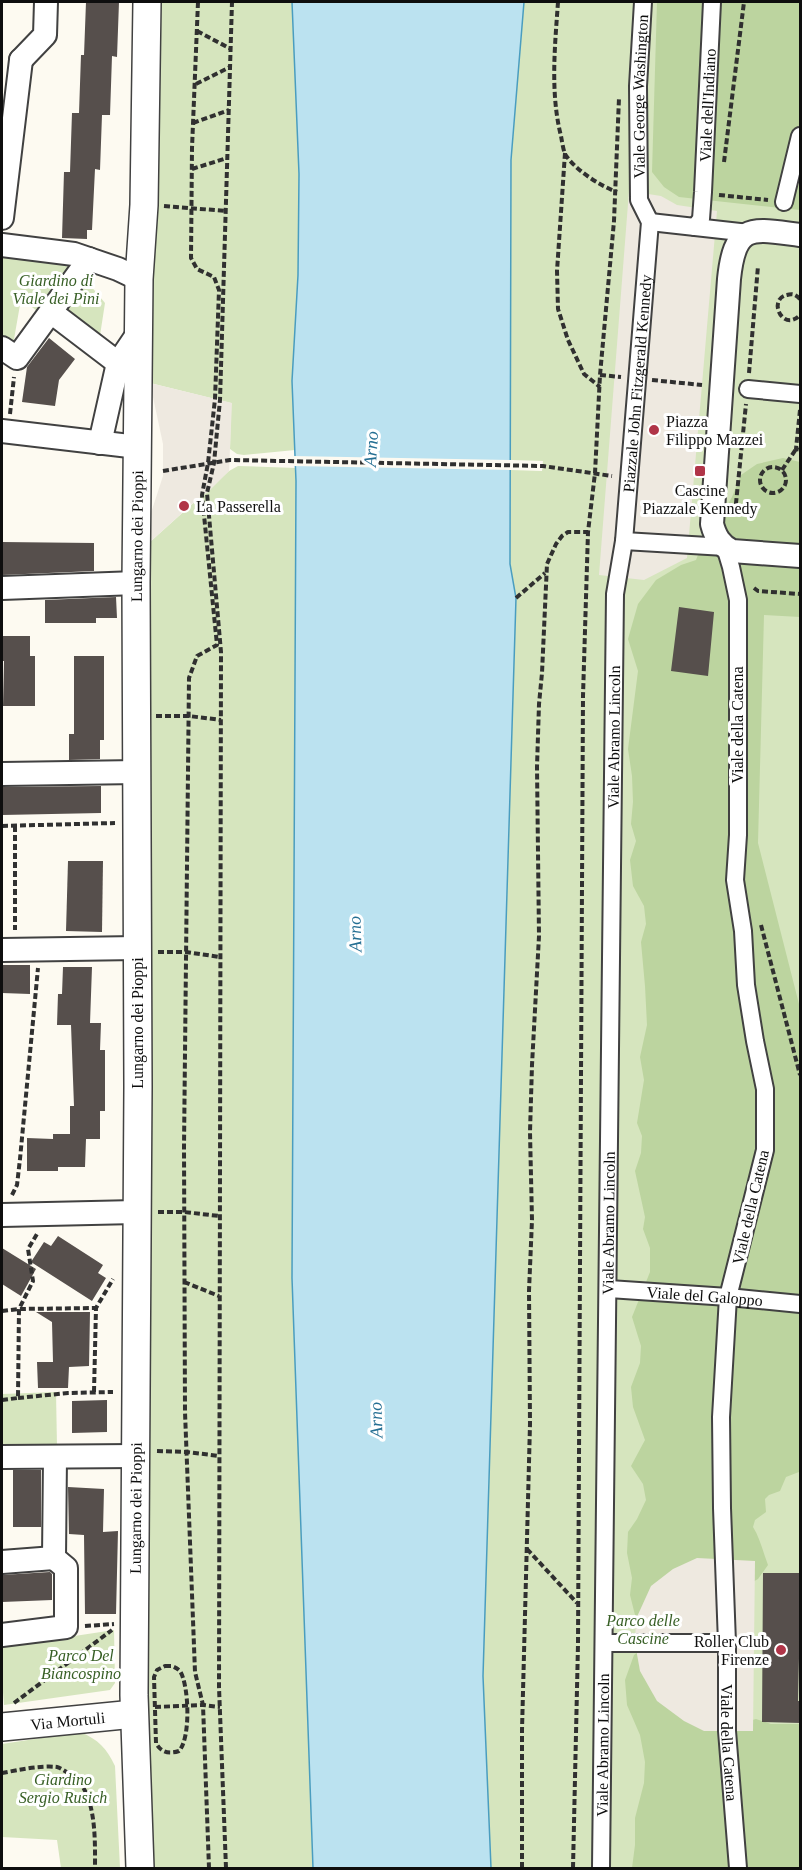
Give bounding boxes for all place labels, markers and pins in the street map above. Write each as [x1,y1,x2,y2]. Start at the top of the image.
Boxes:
place label: Piazza Filippo Mazzei [666,413,764,449]
marker: Piazza Filippo Mazzei [647,423,661,437]
marker: Cascine Piazzale Kennedy [693,464,707,478]
place label: Cascine Piazzale Kennedy [642,482,758,518]
place label: La Passerella [196,498,281,515]
marker: La Passerella [177,499,191,513]
place label: Roller Club Firenze [694,1633,769,1668]
marker: Roller Club Firenze [774,1643,788,1657]

